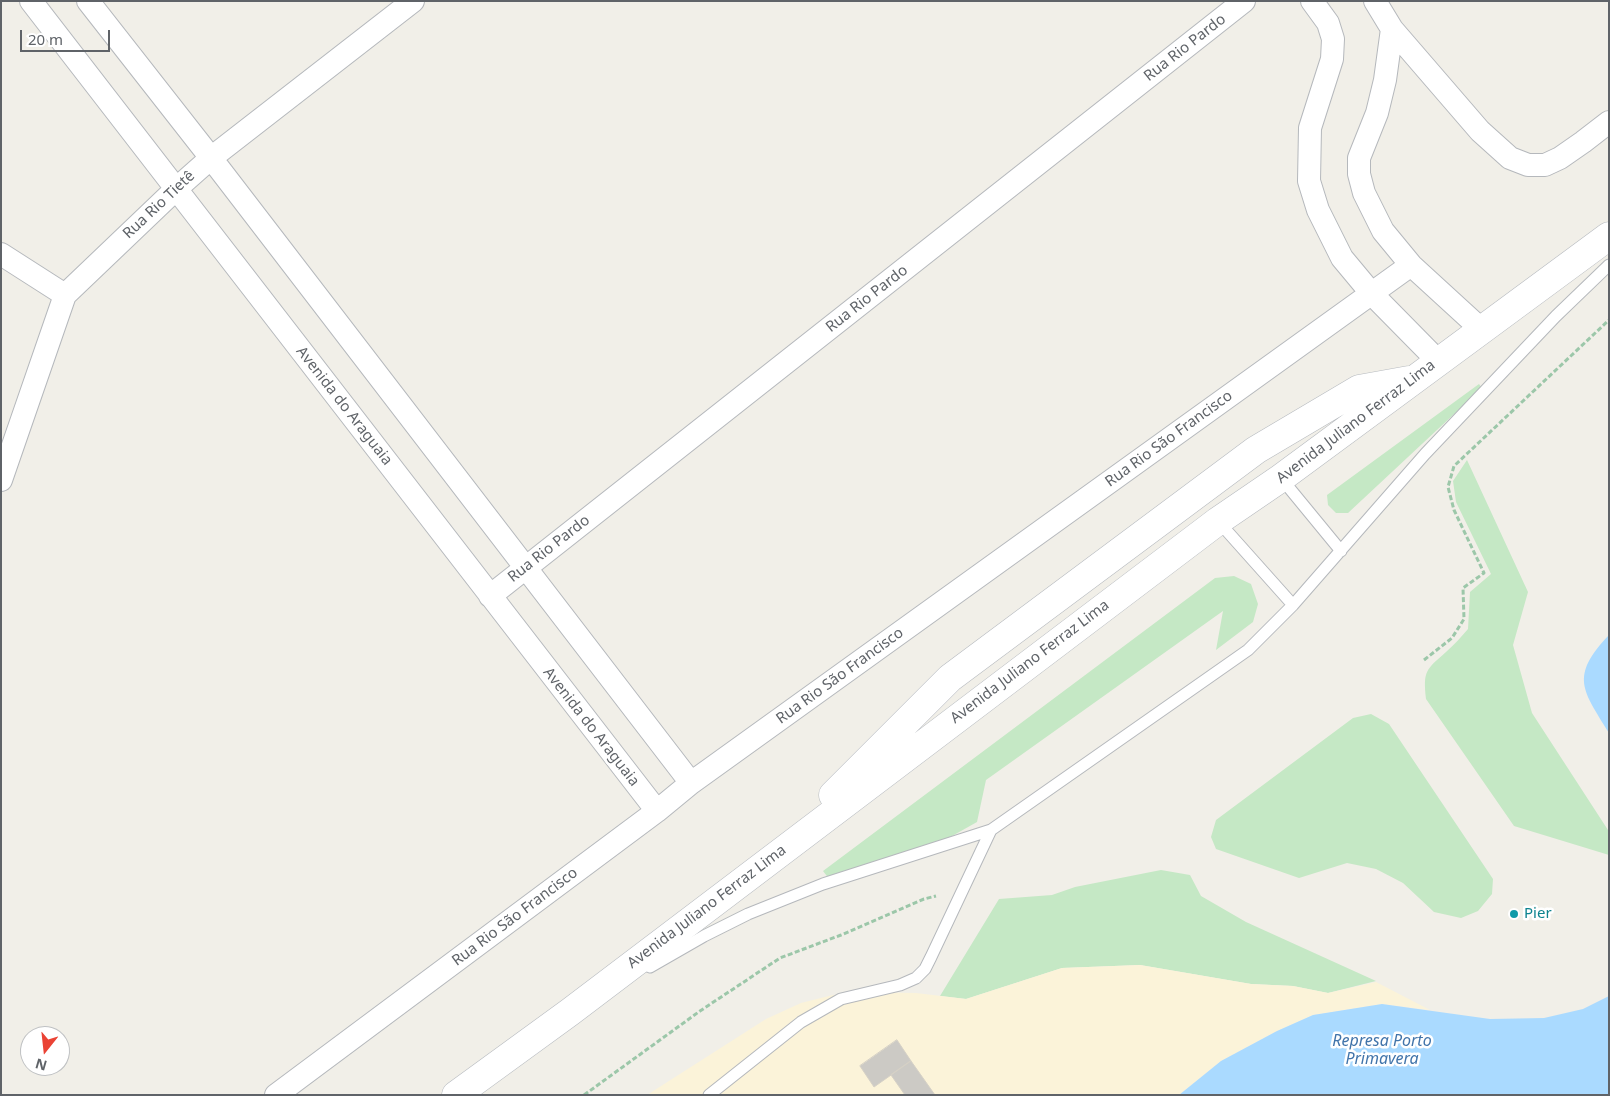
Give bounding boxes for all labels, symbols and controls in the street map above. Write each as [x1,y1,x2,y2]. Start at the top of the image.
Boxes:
street label: Rua Rio Pardo [1141,11,1229,85]
scale bar [22,20,112,52]
text: 20 m [28,29,63,49]
street label: Rua Rio Tietê [119,167,199,243]
street label: Rua Rio Pardo [823,262,911,336]
street label: Avenida do Araguaia [292,343,396,469]
street label: Avenida Juliano Ferraz Lima [1273,356,1439,488]
street label: Rua Rio São Francisco [1102,387,1236,491]
street label: Rua Rio Pardo [505,512,593,586]
street label: Avenida Juliano Ferraz Lima [947,596,1113,728]
street label: Rua Rio São Francisco [773,624,907,728]
street label: Avenida do Araguaia [539,664,643,790]
street label: Avenida Juliano Ferraz Lima [624,841,790,973]
street label: Rua Rio São Francisco [449,864,581,970]
place label: Pier [1524,905,1552,923]
marker: Pier [1508,908,1520,920]
north arrow [20,1026,70,1076]
water label: Represa Porto Primavera [1332,1031,1432,1069]
text: N [33,1054,49,1076]

